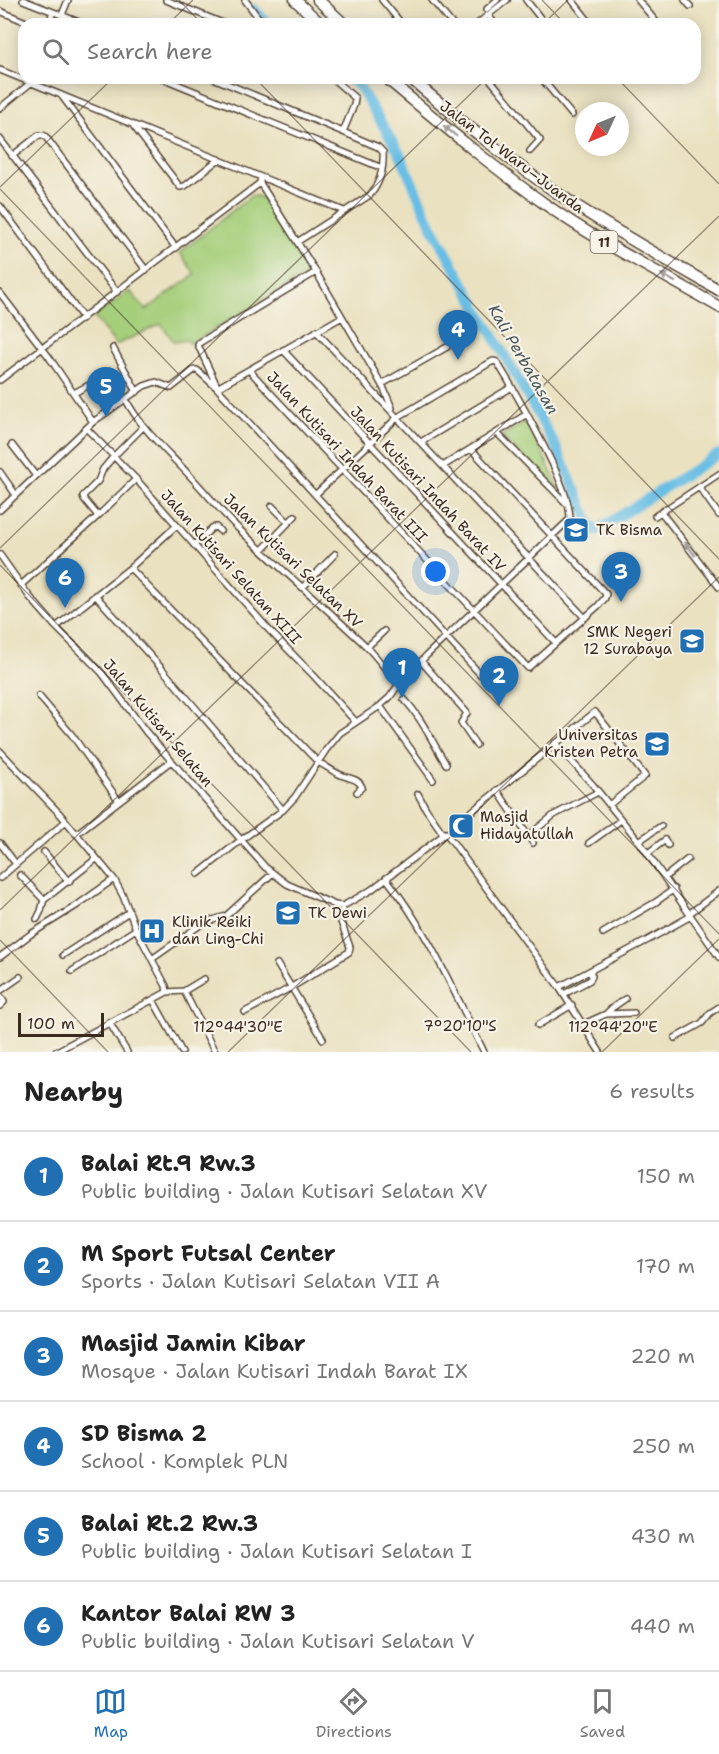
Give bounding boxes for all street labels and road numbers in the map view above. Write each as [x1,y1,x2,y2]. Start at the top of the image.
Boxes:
street label: Jalan Tol Waru–Juanda [436,96,589,218]
road number: 11 [590,231,618,253]
street label: Jalan Kutisari Indah Barat III [262,367,432,547]
street label: Jalan Kutisari Indah Barat IV [346,402,510,576]
street label: Jalan Kutisari Selatan XIII [156,486,306,648]
street label: Jalan Kutisari Selatan XV [219,489,367,633]
street label: Jalan Kutisari Selatan [99,655,217,791]

